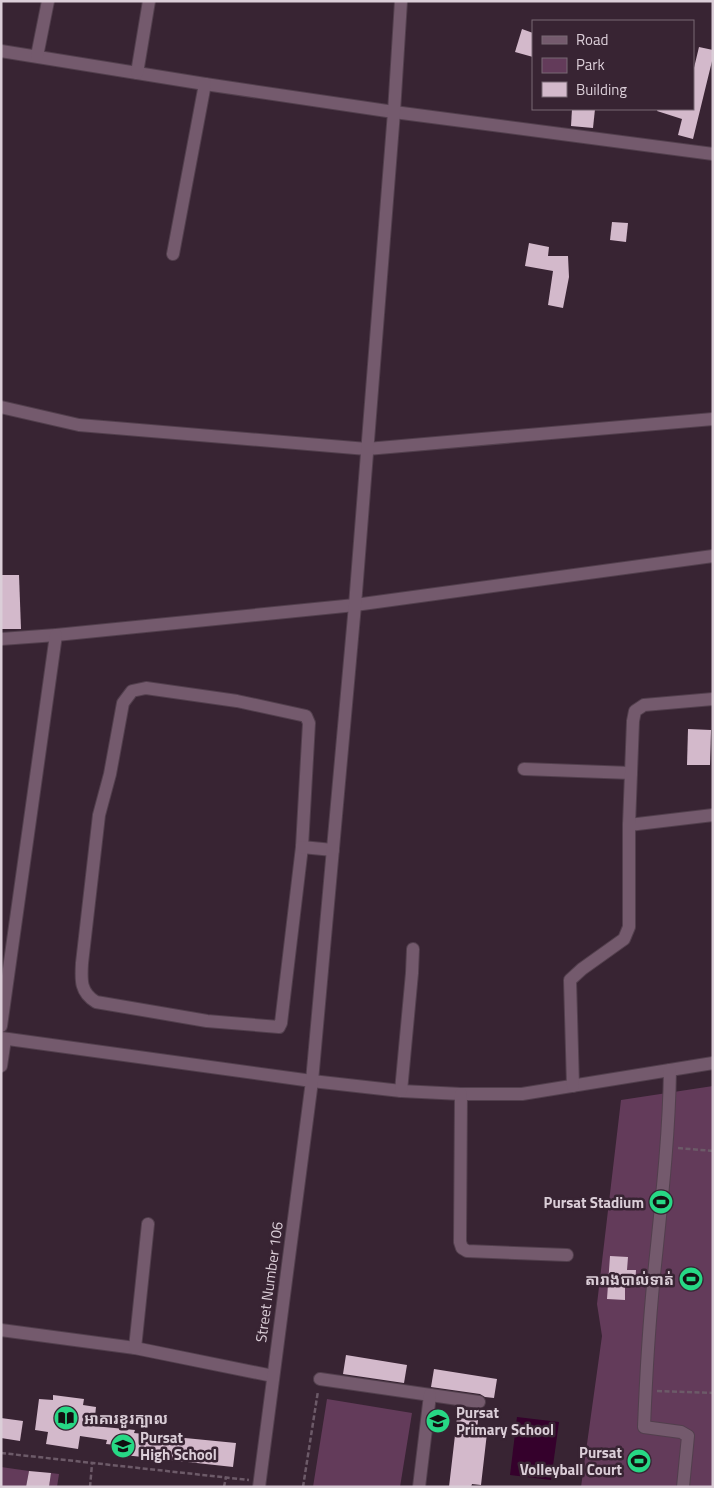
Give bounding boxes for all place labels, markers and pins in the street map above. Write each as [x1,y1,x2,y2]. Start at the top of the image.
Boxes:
sports icon: Pursat Stadium [648,1189,674,1215]
place label: Pursat Stadium [544,1191,644,1214]
sports icon: តារាងបាល់ទាត់ [678,1266,704,1292]
place label: តារាងបាល់ទាត់ [585,1268,674,1291]
place label: Pursat Primary School [456,1401,554,1441]
library icon: អាគារខួរក្បាល [53,1405,79,1431]
place label: អាគារខួរក្បាល [84,1407,168,1430]
school or university icon: Pursat Primary School [425,1408,451,1434]
place label: Pursat High School [140,1426,217,1466]
school or university icon: Pursat High School [110,1433,136,1459]
place label: Pursat Volleyball Court [520,1441,623,1481]
sports icon: Pursat Volleyball Court [626,1448,652,1474]

